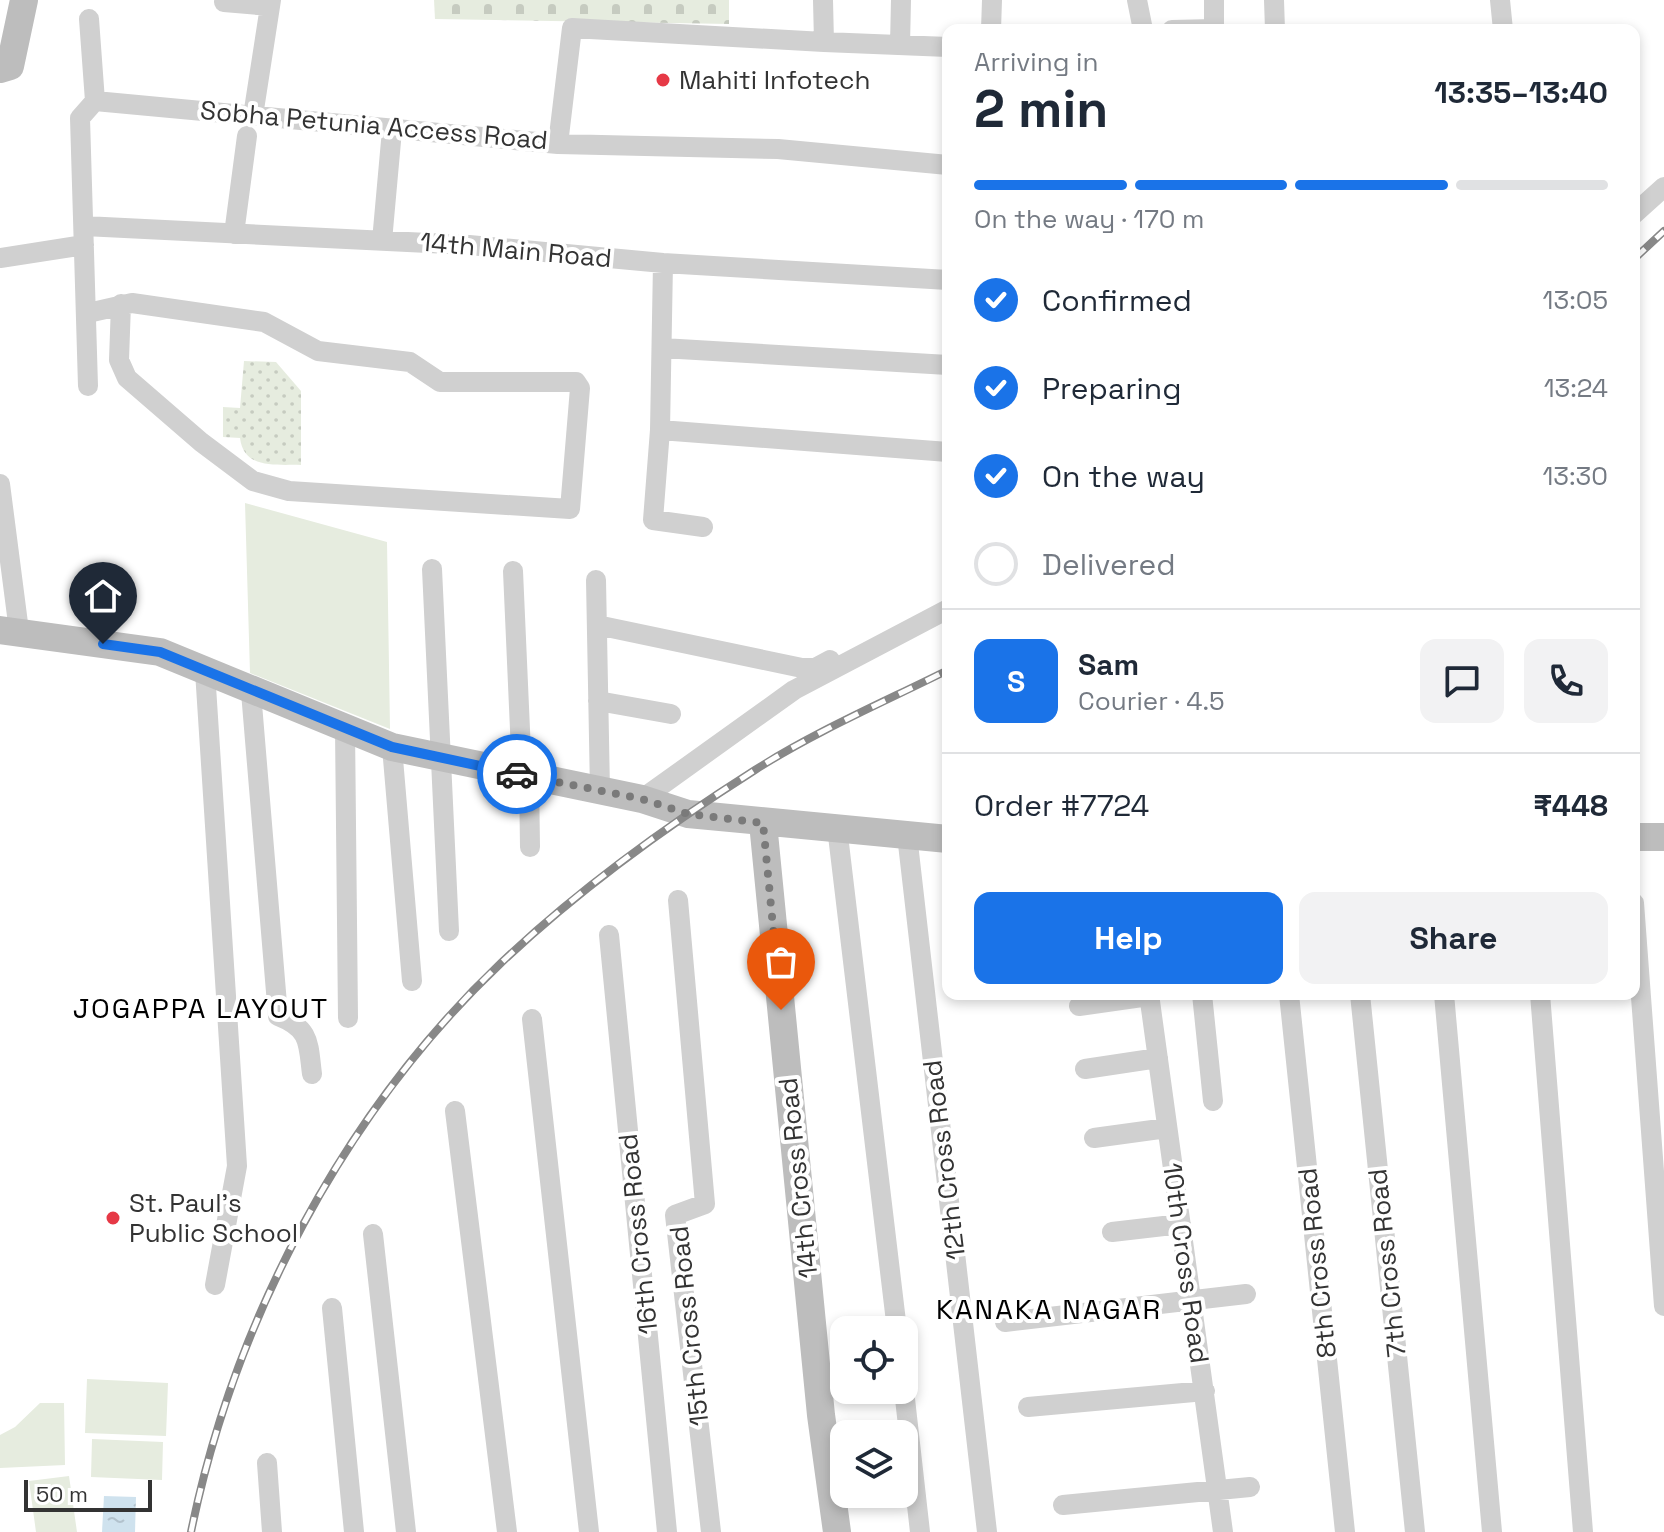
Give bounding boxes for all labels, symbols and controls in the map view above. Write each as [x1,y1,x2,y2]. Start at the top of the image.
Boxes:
text: Arriving in [974,45,1098,79]
place label: Mahiti Infotech [679,63,870,97]
marker: Mahiti Infotech [654,71,672,89]
text: 13:35–13:40 [1434,73,1608,112]
text: 2 min [974,76,1108,142]
street label: Sobha Petunia Access Road [199,93,549,157]
text: On the way · 170 m [974,202,1204,236]
street label: 14th Main Road [419,225,613,275]
icon: check [974,278,1018,322]
text: Confirmed [1042,281,1192,320]
text: 13:05 [1543,283,1608,317]
icon: check [974,366,1018,410]
text: Preparing [1042,369,1181,408]
text: 13:24 [1544,371,1608,405]
icon: check [974,454,1018,498]
text: On the way [1042,457,1205,496]
text: 13:30 [1542,459,1608,493]
text: Delivered [1042,545,1176,584]
pin [69,562,137,644]
icon: home [81,574,125,618]
button: chat [1420,639,1504,723]
button: phone [1524,639,1608,723]
text: Sam [1078,645,1139,684]
text: S [1007,662,1025,701]
text: Courier · 4.5 [1078,684,1225,718]
courier [477,734,557,814]
icon: car [495,752,539,796]
text: Order #7724 [974,786,1149,825]
text: ₹448 [1533,786,1608,825]
button: Help [974,892,1283,984]
button: Share [1299,892,1608,984]
pin [747,928,815,1010]
icon: bag [759,940,803,984]
district label: JOGAPPA LAYOUT [73,990,329,1026]
street label: 12th Cross Road [915,1058,973,1262]
street label: 14th Cross Road [771,1076,825,1280]
street label: 16th Cross Road [611,1132,665,1336]
street label: 10th Cross Road [1155,1161,1217,1365]
street label: 8th Cross Road [1290,1166,1344,1360]
street label: 7th Cross Road [1360,1167,1414,1359]
place label: St. Paul's Public School [129,1186,298,1250]
marker: St. Paul's Public School [104,1209,122,1227]
street label: 15th Cross Road [662,1224,716,1428]
district label: KANAKA NAGAR [936,1291,1162,1327]
map controls [830,1316,918,1508]
button: locate [830,1316,918,1404]
button: layers [830,1420,918,1508]
scale bar [24,1476,152,1512]
text: 50 m [36,1480,88,1508]

